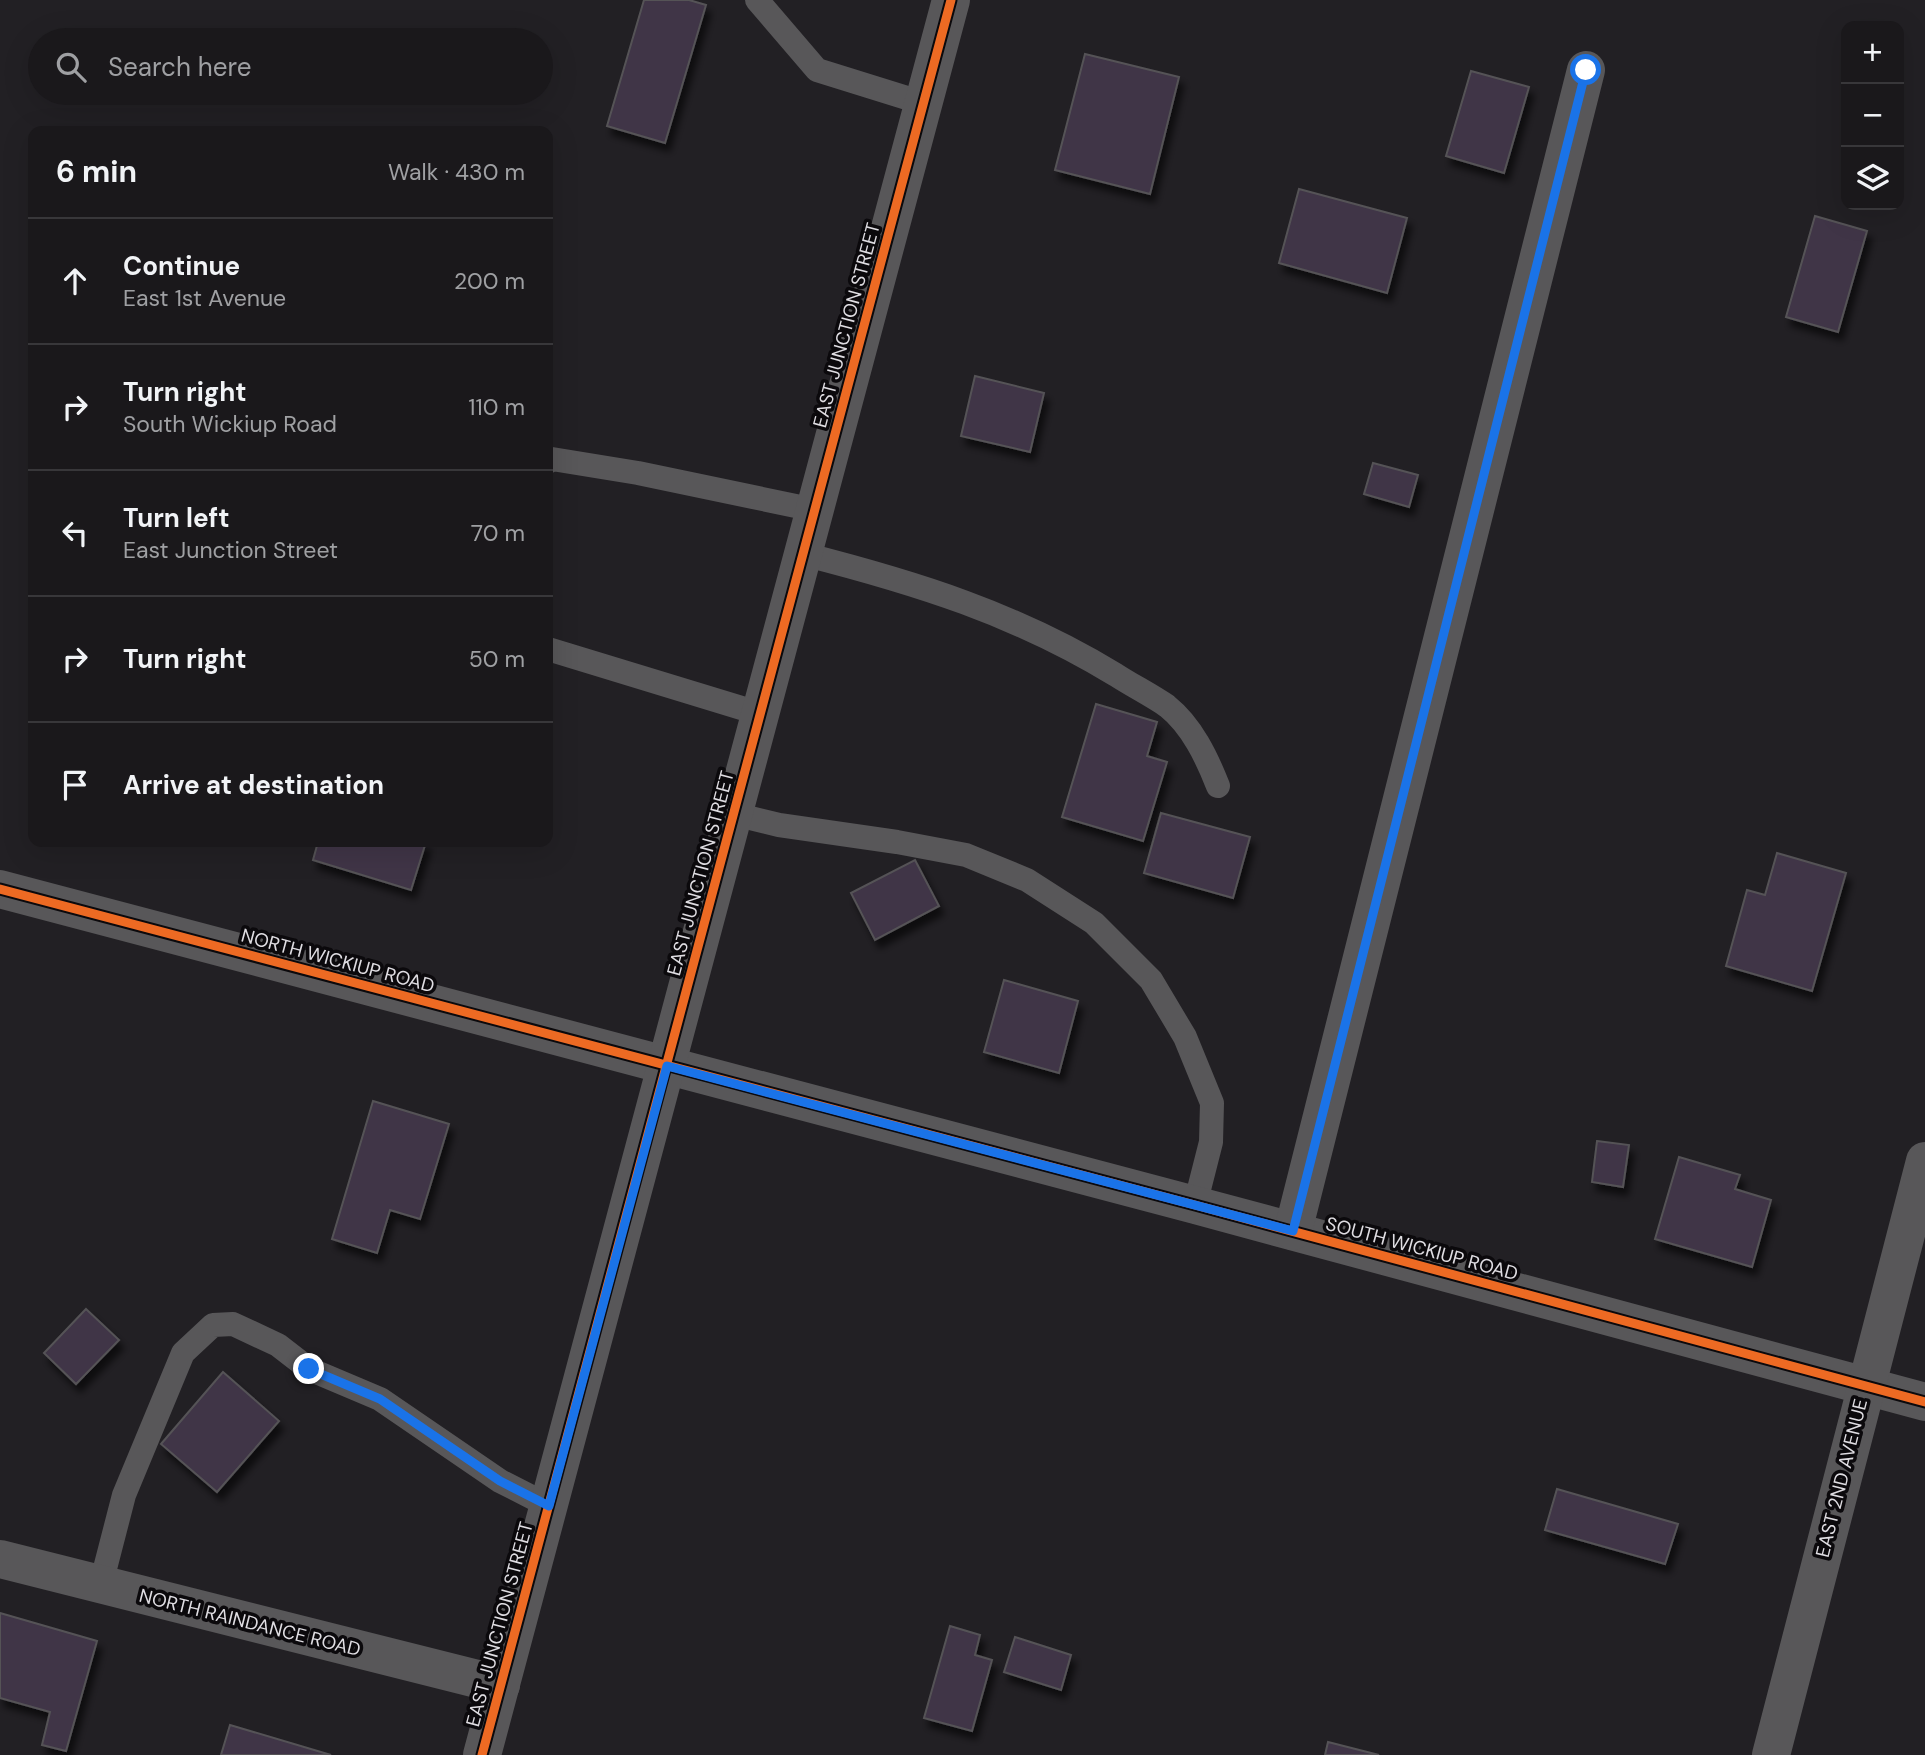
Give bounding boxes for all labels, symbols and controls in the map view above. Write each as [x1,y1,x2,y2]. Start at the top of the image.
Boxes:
map controls [1841,21,1904,210]
button: + [1841,21,1904,84]
search box [28,28,553,105]
icon: search [52,48,90,86]
text: Search here [108,50,251,84]
route start [1570,54,1601,85]
button: − [1841,84,1904,147]
button: layers [1841,147,1904,210]
text: 6 min [56,152,137,191]
text: Walk · 430 m [388,157,525,187]
street label: EAST JUNCTION STREET [807,220,886,430]
text: Continue [123,249,240,283]
icon: ahead [56,262,94,300]
text: 200 m [454,266,525,296]
text: East 1st Avenue [123,283,286,313]
text: Turn right [123,375,247,409]
icon: right [56,388,94,426]
text: 110 m [468,392,525,422]
text: South Wickiup Road [123,409,337,439]
text: Turn left [123,501,230,535]
icon: left [56,514,94,552]
text: 70 m [471,518,525,548]
text: East Junction Street [123,535,338,565]
icon: right [56,640,94,678]
text: Turn right [123,642,247,676]
text: 50 m [469,644,525,674]
icon: arrive [56,766,94,804]
text: Arrive at destination [123,768,384,802]
street label: EAST JUNCTION STREET [661,768,740,978]
street label: NORTH WICKIUP ROAD [239,923,437,998]
street label: SOUTH WICKIUP ROAD [1323,1211,1521,1286]
route end [293,1353,324,1384]
street label: EAST 2ND AVENUE [1810,1396,1873,1560]
street label: EAST JUNCTION STREET [460,1519,539,1729]
street label: NORTH RAINDANCE ROAD [137,1583,363,1662]

